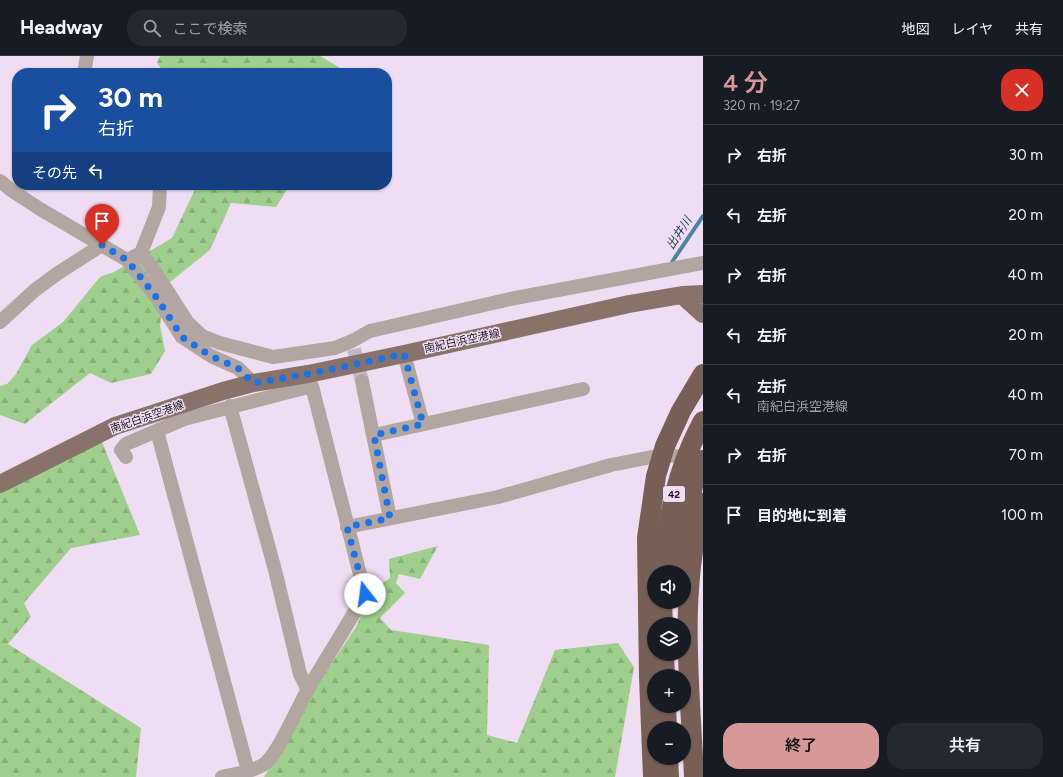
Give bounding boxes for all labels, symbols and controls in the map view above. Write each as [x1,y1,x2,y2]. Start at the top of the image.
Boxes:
search box [127,10,407,46]
text: Headway [20,16,103,39]
icon: search [141,17,163,39]
text: ここで検索 [173,20,248,38]
text: 地図 [901,21,929,38]
text: レイヤ [951,21,993,38]
text: 共有 [1015,21,1043,38]
text: 4 分 [723,68,768,97]
button: close [1001,69,1043,111]
text: 30 m [98,80,163,114]
icon: right [32,84,84,136]
text: 320 m · 19:27 [723,98,800,113]
text: 右折 [98,118,134,140]
icon: right [723,144,745,166]
text: 30 m [1009,146,1043,164]
text: 右折 [757,147,787,165]
icon: left [85,160,107,182]
text: その先 [32,164,77,182]
pin [85,204,119,245]
icon: left [723,204,745,226]
text: 20 m [1009,206,1043,224]
text: 左折 [757,207,787,225]
icon: arrive [91,210,113,232]
water label: 出井川 [663,212,696,252]
icon: right [723,264,745,286]
text: 40 m [1008,266,1043,284]
text: 右折 [757,267,787,285]
icon: left [723,324,745,346]
text: 20 m [1009,326,1043,344]
street label: 南紀白浜空港線 [423,327,501,355]
text: 左折 [757,327,787,345]
text: 左折 [757,378,787,396]
icon: left [723,384,745,406]
text: 40 m [1008,386,1043,404]
street label: 南紀白浜空港線 [108,398,186,436]
text: 南紀白浜空港線 [757,399,848,414]
icon: right [723,444,745,466]
text: 70 m [1009,446,1043,464]
text: 右折 [757,447,787,465]
road number: 42 [663,486,685,502]
icon: arrive [723,504,745,526]
text: 100 m [1001,506,1043,524]
text: 目的地に到着 [757,507,847,525]
map controls [647,565,691,765]
button: sound [647,565,691,609]
position arrow [344,573,386,615]
button: layers [647,617,691,661]
button: + [647,669,691,713]
button: − [647,721,691,765]
button: 終了 [723,723,879,769]
button: 共有 [887,723,1043,769]

